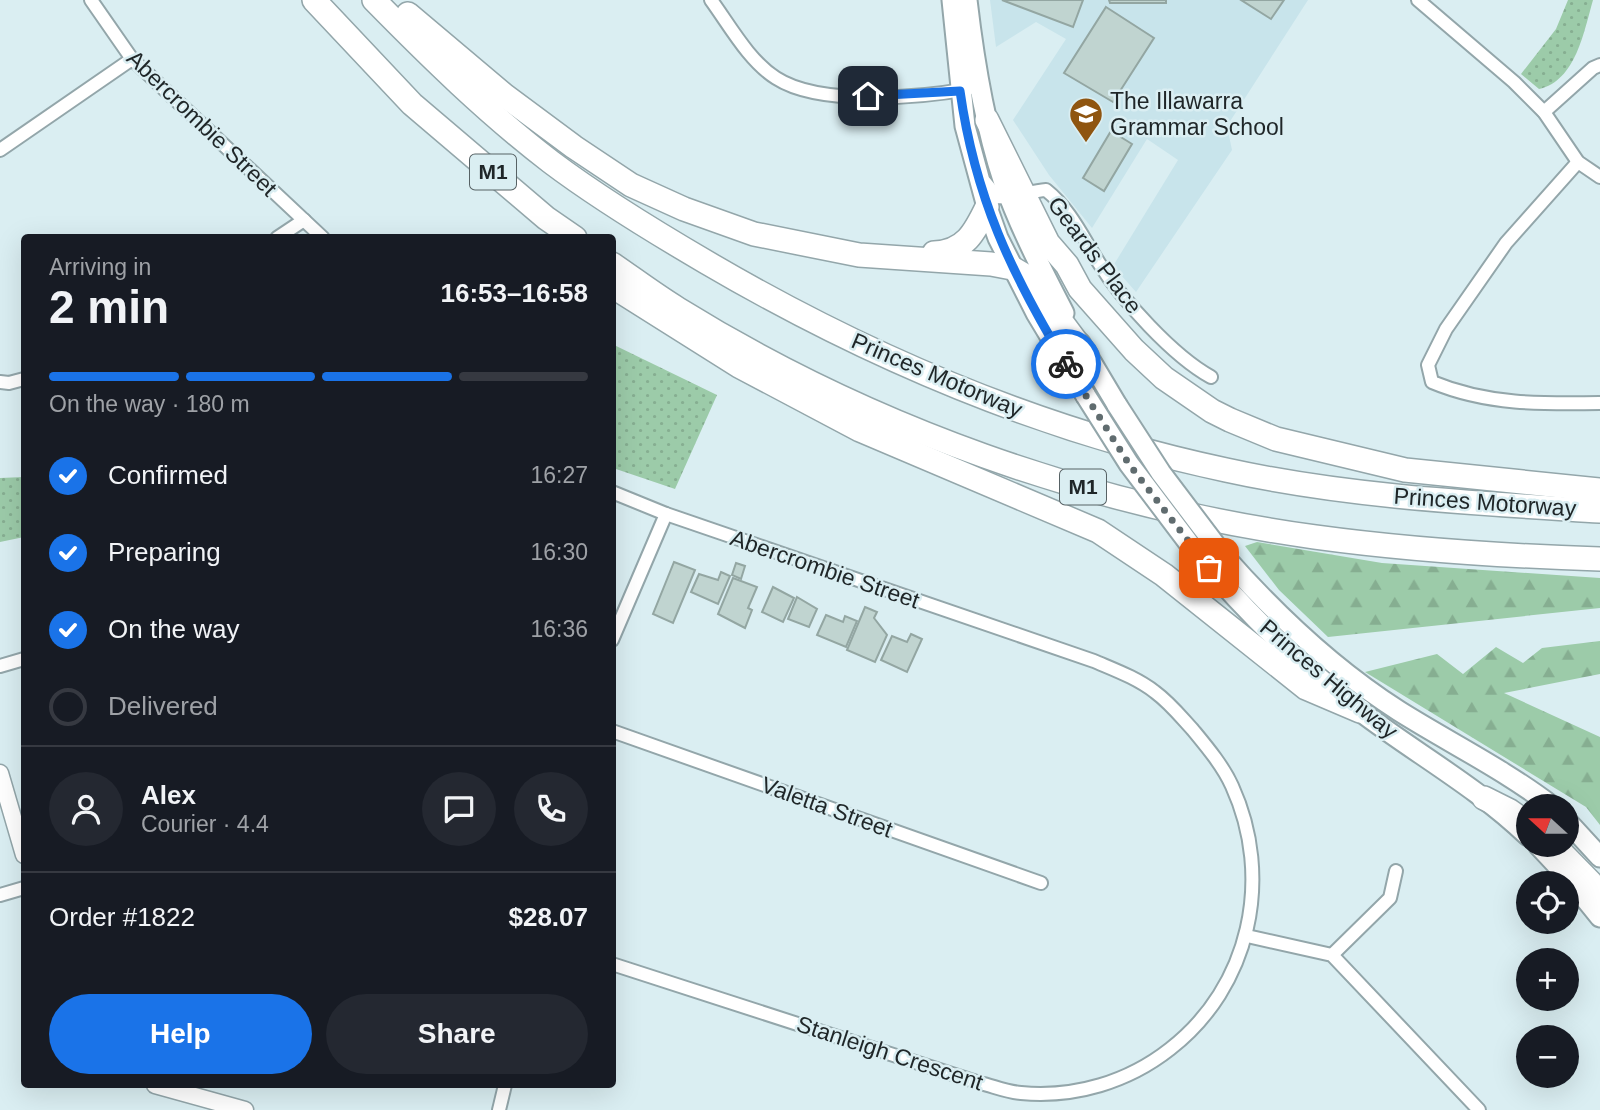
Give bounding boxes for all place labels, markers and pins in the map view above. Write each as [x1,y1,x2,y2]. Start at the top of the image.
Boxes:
pin [838,66,898,126]
place label: The Illawarra Grammar School [1110,88,1284,140]
school or university icon: The Illawarra Grammar School [1067,95,1105,144]
pin [1179,538,1239,598]

